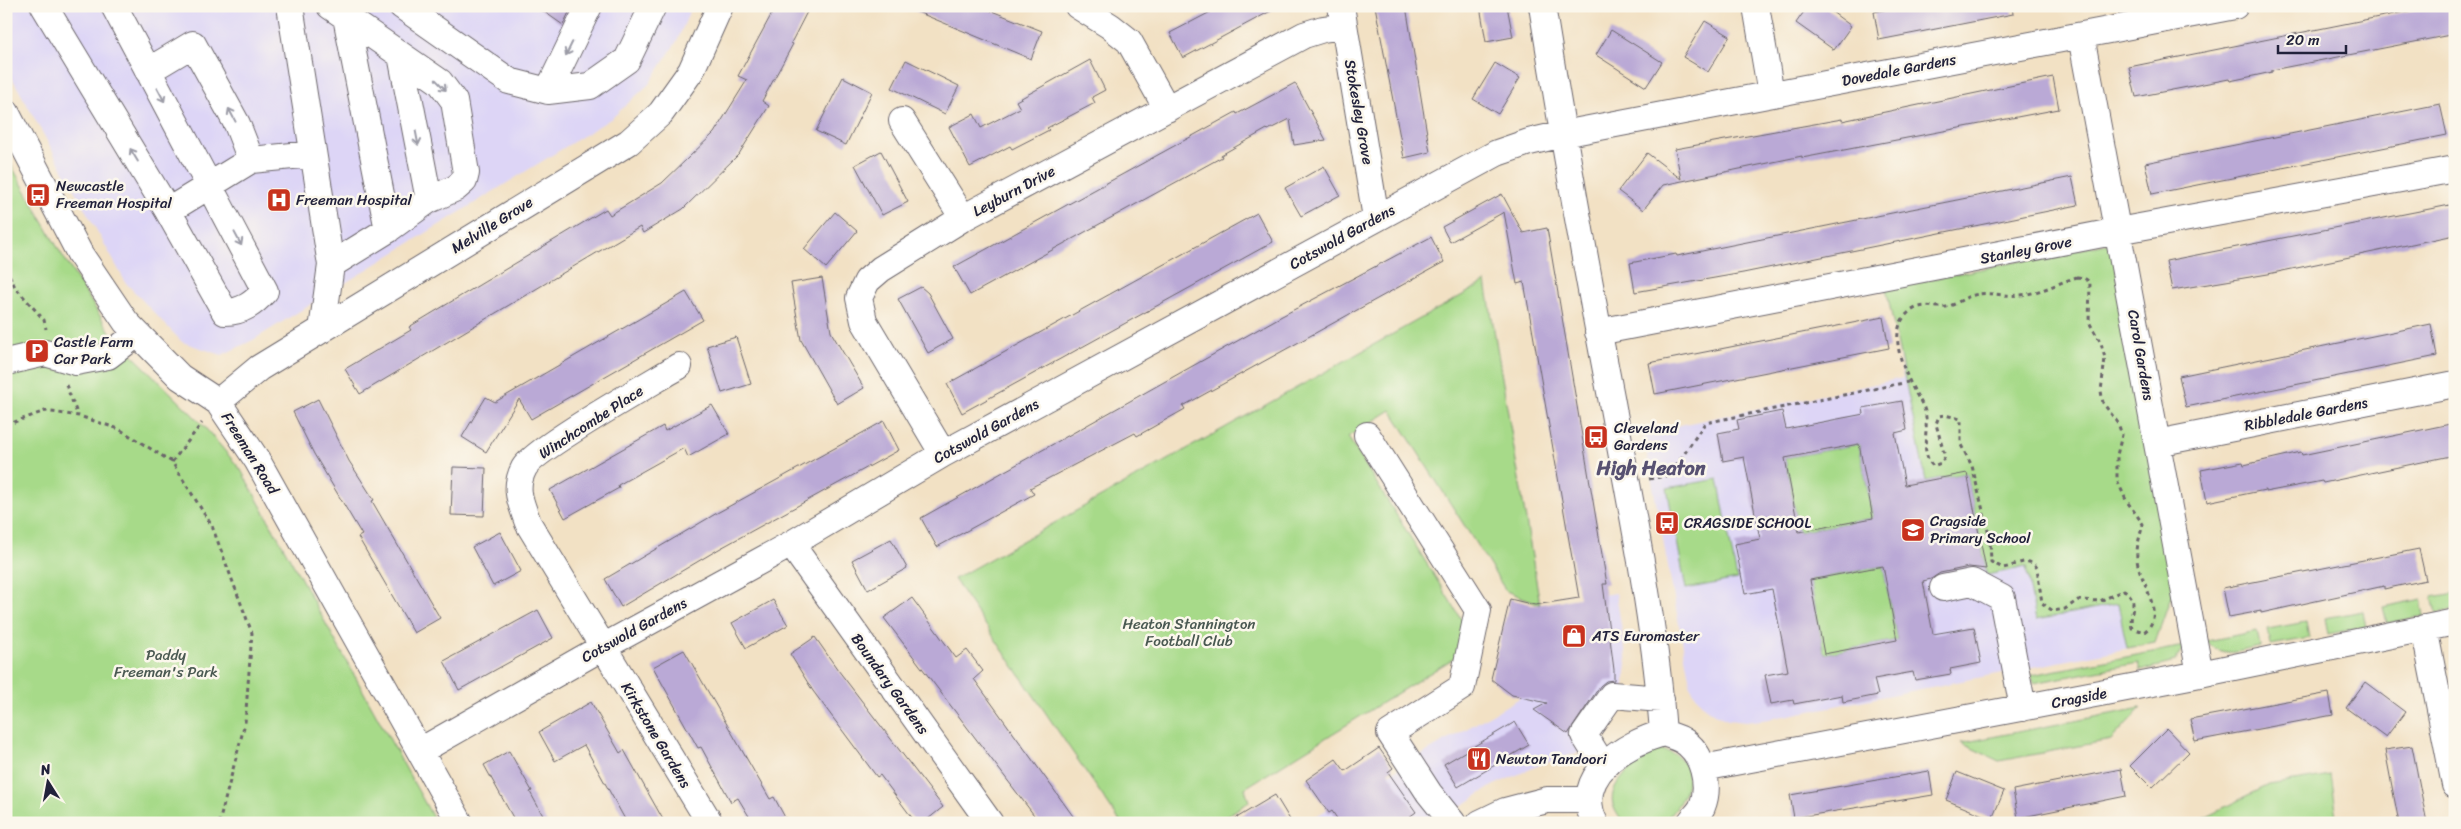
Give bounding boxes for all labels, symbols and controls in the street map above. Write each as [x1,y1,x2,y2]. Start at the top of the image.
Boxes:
scale bar [2278,22,2346,54]
text: 20 m [2286,27,2320,53]
one-way arrow [563,41,573,56]
street label: Dovedale Gardens [1840,46,1958,94]
street label: Stokesley Grove [1337,57,1381,167]
one-way arrow [435,78,447,91]
one-way arrow [157,88,167,102]
one-way arrow [227,108,236,123]
one-way arrow [413,129,422,145]
one-way arrow [128,148,138,162]
street label: Leyburn Drive [968,158,1060,224]
place label: Newcastle Freeman Hospital [56,173,173,216]
bus stop icon: Newcastle Freeman Hospital [25,182,51,208]
hospital icon: Freeman Hospital [266,187,292,213]
place label: Freeman Hospital [296,187,413,213]
street label: Melville Grove [446,189,538,261]
street label: Cotswold Gardens [1284,197,1400,277]
street label: Stanley Grove [1978,228,2074,272]
one-way arrow [234,231,243,246]
street label: Carol Gardens [2120,308,2162,403]
place label: Castle Farm Car Park [54,329,134,372]
parking icon: Castle Farm Car Park [24,338,50,364]
street label: Winchcombe Place [533,378,649,466]
street label: Ribbledale Gardens [2242,389,2371,439]
street label: Cotswold Gardens [928,391,1044,471]
street label: Freeman Road [214,407,286,500]
place label: Cleveland Gardens [1614,415,1679,458]
bus stop icon: Cleveland Gardens [1583,424,1609,450]
district label: High Heaton [1596,451,1706,486]
place label: Cragside Primary School [1930,508,2031,551]
bus stop icon: CRAGSIDE SCHOOL [1654,510,1680,536]
place label: CRAGSIDE SCHOOL [1684,510,1811,536]
school or university icon: Cragside Primary School [1900,517,1926,543]
street label: Cotswold Gardens [576,590,692,670]
park label: Heaton Stannington Football Club [1123,611,1255,654]
shop icon: ATS Euromaster [1561,623,1587,649]
place label: ATS Euromaster [1591,623,1700,649]
street label: Boundary Gardens [844,628,936,740]
park label: Paddy Freeman's Park [114,642,218,685]
street label: Kirkstone Gardens [614,677,698,794]
street label: Cragside [2049,680,2109,716]
restaurant icon: Newton Tandoori [1466,746,1492,772]
place label: Newton Tandoori [1496,746,1608,772]
north arrow [22,756,72,806]
text: N [37,756,53,783]

